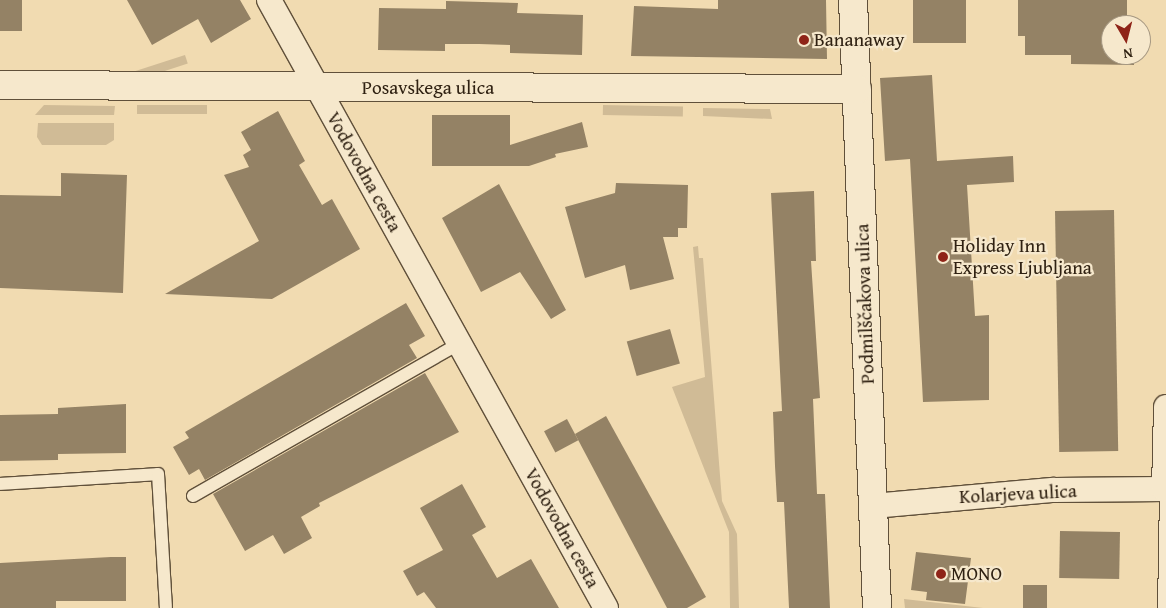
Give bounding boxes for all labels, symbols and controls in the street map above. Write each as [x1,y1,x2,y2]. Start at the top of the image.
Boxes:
north arrow [1101,15,1151,65]
place label: Bananaway [814,29,904,51]
marker: Bananaway [798,34,810,46]
text: N [1122,43,1134,64]
street label: Posavskega ulica [362,77,494,99]
street label: Vodovodna cesta [322,108,406,236]
street label: Podmilščakova ulica [851,223,879,385]
place label: Holiday Inn Express Ljubljana [953,235,1092,279]
marker: Holiday Inn Express Ljubljana [937,251,949,263]
street label: Vodovodna cesta [520,464,604,592]
street label: Kolarjeva ulica [959,480,1077,508]
place label: MONO [951,563,1002,585]
marker: MONO [935,568,947,580]

